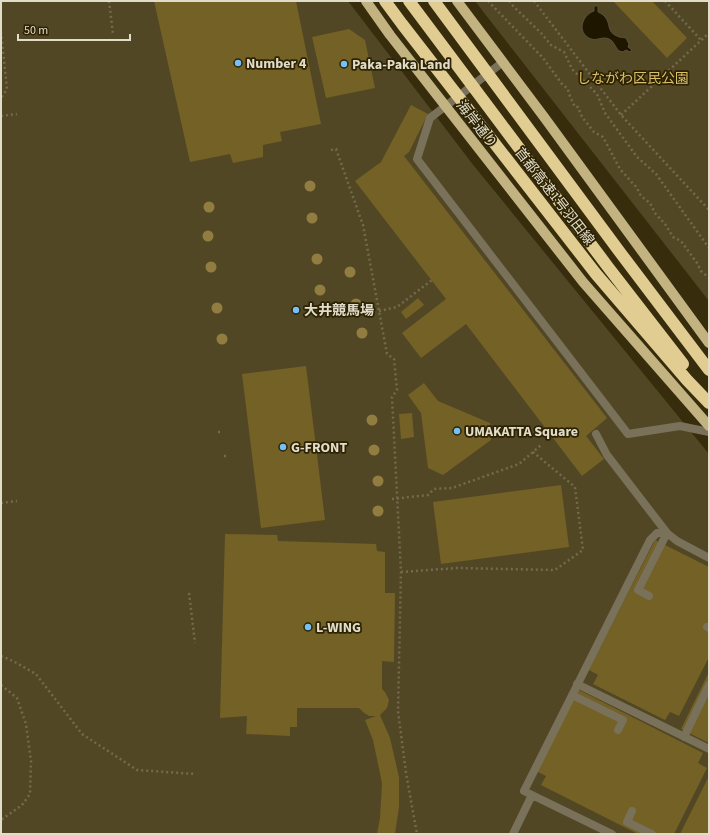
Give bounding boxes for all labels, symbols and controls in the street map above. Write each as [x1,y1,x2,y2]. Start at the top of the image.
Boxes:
scale bar [18,16,130,42]
text: 50 m [24,22,48,39]
place label: Number 4 [246,54,307,74]
place label: Paka-Paka Land [352,55,450,75]
marker: Number 4 [233,58,243,68]
marker: Paka-Paka Land [339,59,349,69]
park label: しながわ区民公園 [577,69,689,89]
street label: 海岸通り [451,96,501,153]
street label: 首都高速1号羽田線 [510,144,599,250]
place label: 大井競馬場 [304,301,374,321]
marker: 大井競馬場 [291,305,301,315]
place label: UMAKATTA Square [465,422,578,442]
marker: UMAKATTA Square [452,426,462,436]
place label: G-FRONT [291,438,347,458]
marker: G-FRONT [278,442,288,452]
place label: L-WING [316,618,361,638]
marker: L-WING [303,622,313,632]

